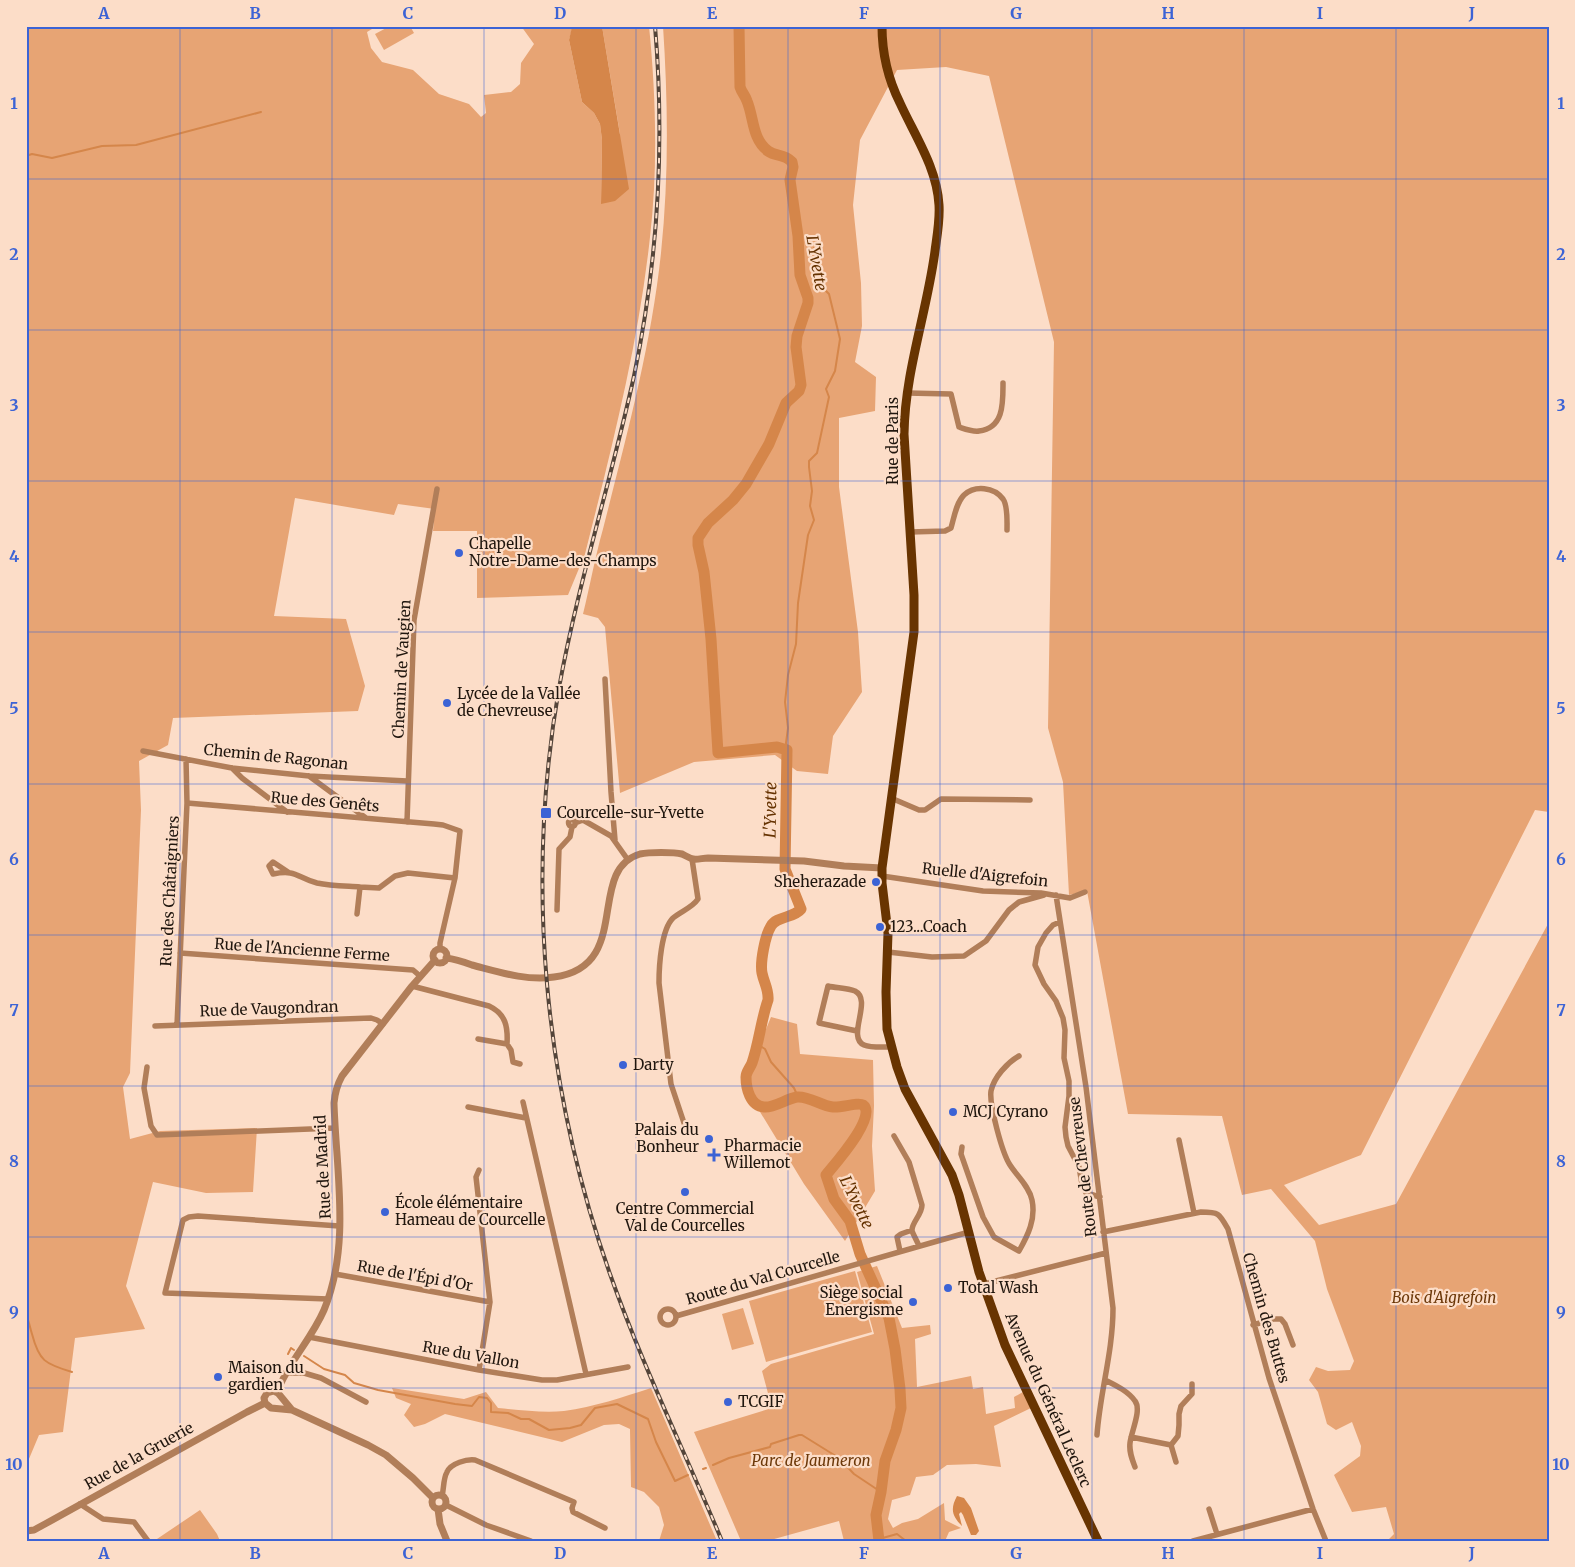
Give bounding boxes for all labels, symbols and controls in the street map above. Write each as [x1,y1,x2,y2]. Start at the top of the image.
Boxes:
text: A [97,3,110,23]
text: B [249,3,261,23]
text: C [403,3,413,23]
text: D [554,3,566,23]
text: E [707,3,718,23]
text: F [859,3,869,23]
text: G [1010,3,1022,23]
text: H [1161,3,1175,23]
text: I [1317,3,1323,23]
text: J [1468,3,1475,23]
text: 1 [10,93,18,113]
text: 1 [1557,93,1565,113]
water label: L'Yvette [802,233,832,293]
text: 2 [9,244,19,264]
text: 2 [1556,244,1566,264]
text: 3 [9,395,19,415]
text: 3 [1556,395,1566,415]
street label: Rue de Paris [883,397,902,485]
place label: Chapelle Notre-Dame-des-Champs [469,534,657,570]
text: 4 [9,546,19,566]
text: 4 [1556,546,1566,566]
marker: Chapelle Notre-Dame-des-Champs [453,547,465,559]
street label: Chemin de Vaugien [388,599,415,739]
place label: Lycée de la Vallée de Chevreuse [457,684,581,720]
marker: Lycée de la Vallée de Chevreuse [441,697,453,709]
text: 5 [9,698,19,718]
text: 5 [1556,698,1566,718]
street label: Chemin de Ragonan [203,739,349,774]
water label: L'Yvette [760,782,780,838]
street label: Rue des Genêts [270,787,380,816]
place label: Courcelle-sur-Yvette [557,803,704,822]
marker: Courcelle-sur-Yvette [539,806,553,820]
street label: Rue des Châtaigniers [156,815,183,967]
text: 6 [9,849,19,869]
text: 6 [1556,849,1566,869]
street label: Ruelle d'Aigrefoin [921,858,1049,891]
place label: Sheherazade [774,872,866,891]
marker: Sheherazade [870,876,882,888]
place label: 123...Coach [890,917,967,936]
marker: 123...Coach [874,921,886,933]
street label: Rue de l'Ancienne Ferme [214,934,391,965]
street label: Rue de Vaugondran [199,997,339,1020]
text: 7 [9,1000,19,1020]
text: 7 [1556,1000,1566,1020]
place label: Darty [633,1055,674,1074]
marker: Darty [617,1059,629,1071]
street label: Route de Chevreuse [1064,1096,1101,1238]
place label: MCJ Cyrano [963,1102,1048,1121]
marker: MCJ Cyrano [947,1106,959,1118]
street label: Rue de Madrid [310,1115,335,1220]
place label: Palais du Bonheur [634,1120,699,1156]
marker: Palais du Bonheur [703,1133,715,1145]
place label: Pharmacie Willemot [723,1136,802,1172]
marker: Pharmacie Willemot [708,1149,720,1161]
text: 8 [9,1151,19,1171]
text: 8 [1556,1151,1566,1171]
water label: L'Yvette [836,1172,878,1232]
marker: Centre Commercial Val de Courcelles [679,1186,691,1198]
place label: École élémentaire Hameau de Courcelle [395,1192,546,1229]
place label: Centre Commercial Val de Courcelles [616,1199,754,1235]
marker: École élémentaire Hameau de Courcelle [379,1206,391,1218]
street label: Route du Val Courcelle [684,1246,842,1309]
street label: Chemin des Buttes [1239,1250,1294,1385]
street label: Rue de l'Épi d'Or [356,1255,475,1295]
place label: Total Wash [958,1278,1039,1297]
marker: Total Wash [942,1282,954,1294]
place label: Siège social Energisme [820,1283,903,1319]
park label: Bois d'Aigrefoin [1392,1288,1496,1307]
marker: Siège social Energisme [907,1296,919,1308]
text: 9 [9,1302,19,1322]
text: 9 [1556,1302,1566,1322]
street label: Avenue du Général Leclerc [1001,1309,1096,1491]
street label: Rue du Vallon [421,1337,521,1372]
place label: Maison du gardien [228,1358,304,1394]
marker: Maison du gardien [212,1371,224,1383]
place label: TCGIF [738,1392,784,1411]
marker: TCGIF [722,1396,734,1408]
street label: Rue de la Gruerie [81,1418,197,1493]
park label: Parc de Jaumeron [751,1451,871,1470]
text: 10 [5,1454,23,1474]
text: 10 [1552,1454,1570,1474]
text: A [97,1543,110,1563]
text: B [249,1543,261,1563]
text: C [403,1543,413,1563]
text: D [554,1543,566,1563]
text: E [707,1543,718,1563]
text: F [859,1543,869,1563]
text: G [1010,1543,1022,1563]
text: H [1161,1543,1175,1563]
text: I [1317,1543,1323,1563]
text: J [1468,1543,1475,1563]

